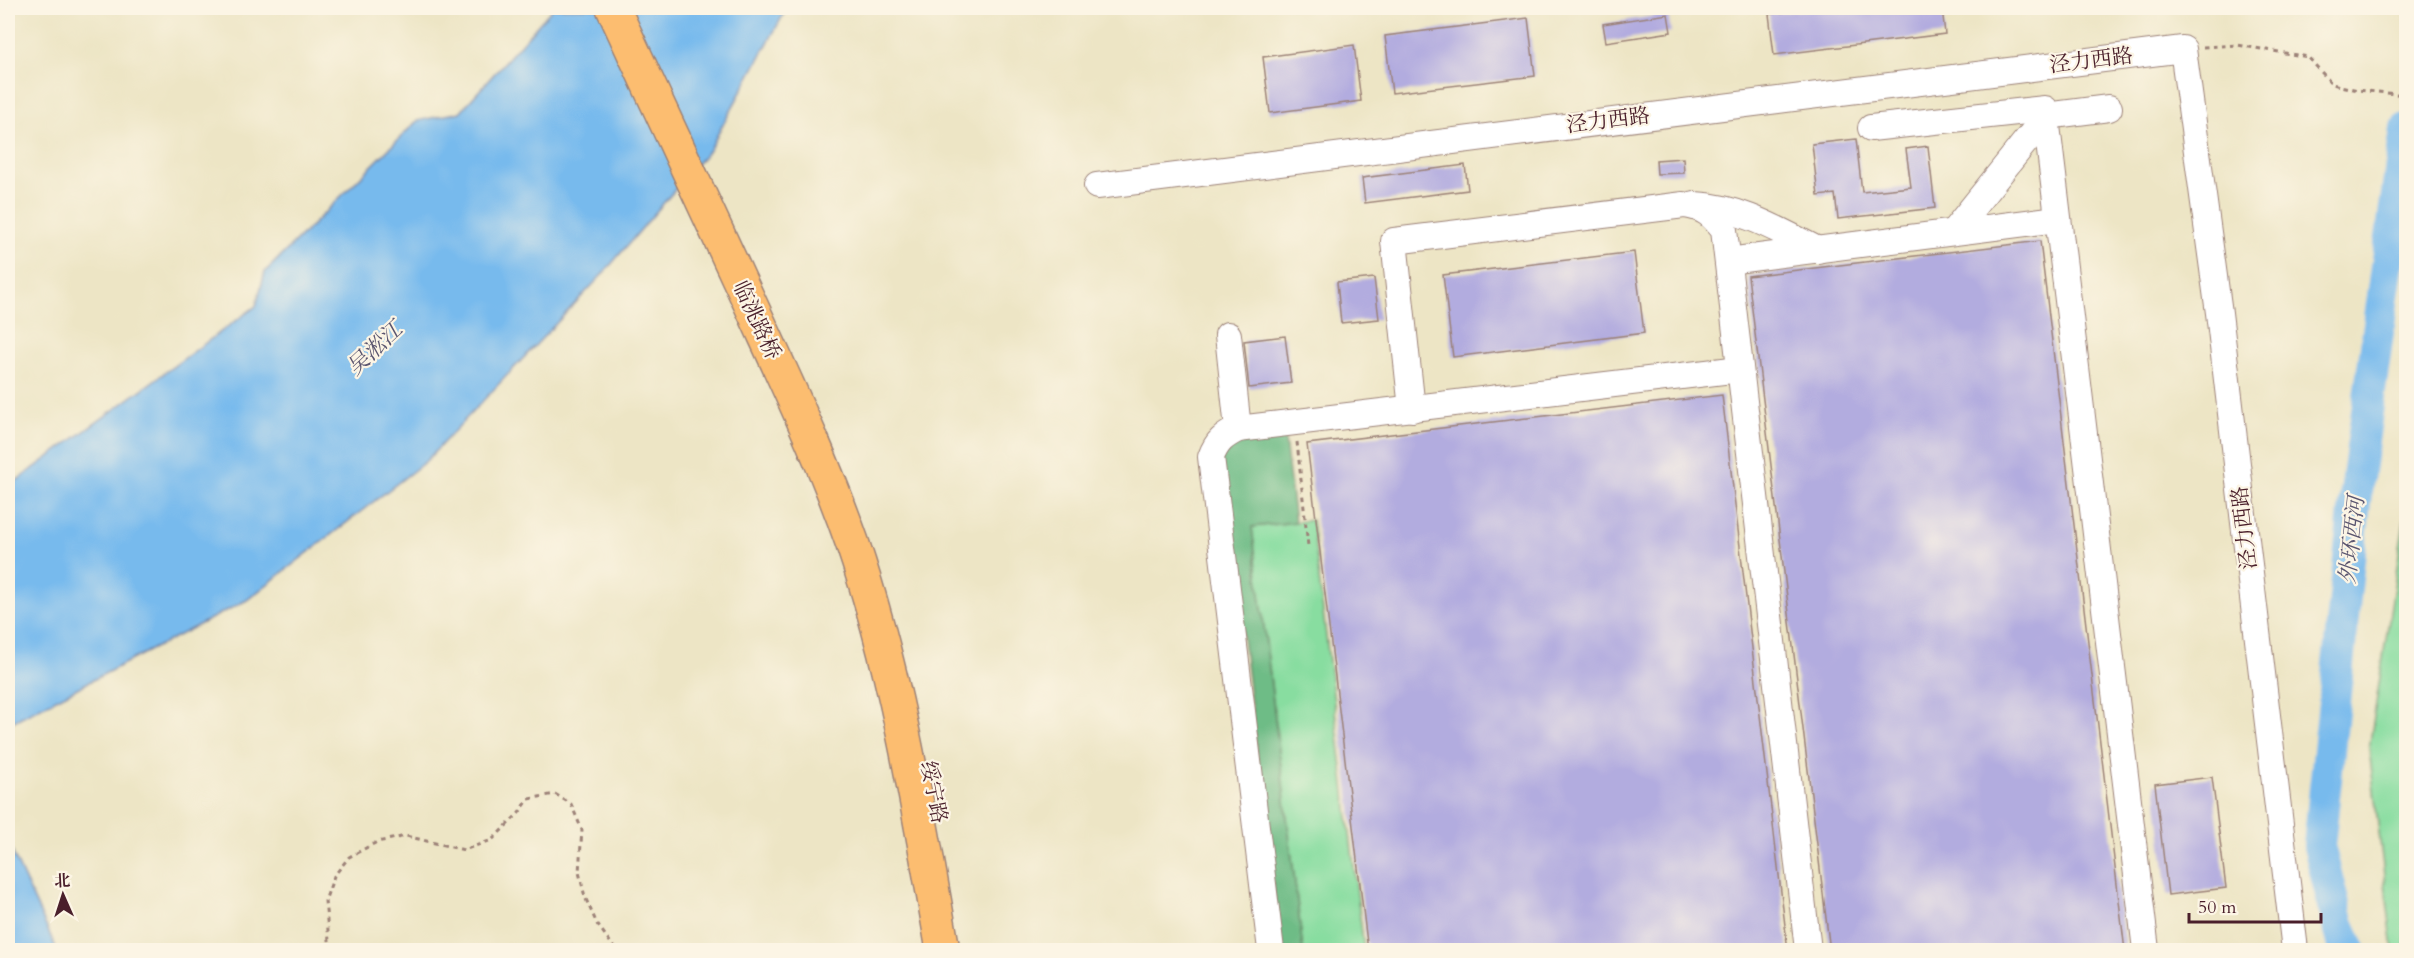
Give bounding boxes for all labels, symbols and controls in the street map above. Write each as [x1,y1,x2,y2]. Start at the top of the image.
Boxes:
street label: 泾力西路 [2048,41,2135,80]
street label: 泾力西路 [1565,101,1652,140]
street label: 临洮路桥 [726,276,787,364]
water label: 吴淞江 [340,313,411,382]
street label: 泾力西路 [2225,484,2264,571]
water label: 外环西河 [2332,491,2372,585]
street label: 绥宁路 [913,758,954,826]
north arrow [33,865,93,925]
text: 北 [54,870,71,892]
scale bar [2189,886,2321,924]
text: 50 m [2198,895,2237,920]

